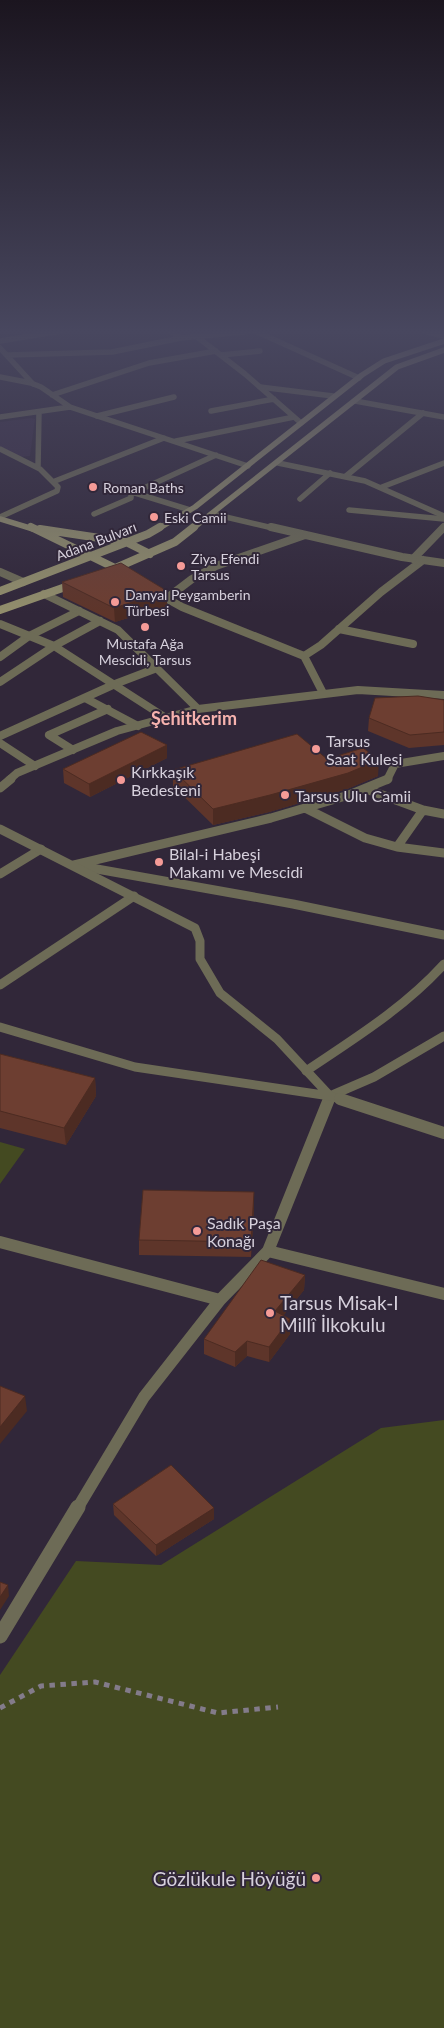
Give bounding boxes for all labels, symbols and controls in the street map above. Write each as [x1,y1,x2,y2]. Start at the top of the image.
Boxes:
place label: Roman Baths [103,479,184,496]
marker: Roman Baths [87,481,99,493]
place label: Eski Camii [164,509,227,526]
marker: Eski Camii [148,511,160,523]
street label: Adana Bulvarı [53,518,139,564]
place label: Ziya Efendi Tarsus [191,550,259,583]
marker: Ziya Efendi Tarsus [175,560,187,572]
place label: Danyal Peygamberin Türbesi [125,586,251,619]
marker: Danyal Peygamberin Türbesi [109,596,121,608]
marker: Mustafa Ağa Mescidi, Tarsus [139,621,151,633]
place label: Mustafa Ağa Mescidi, Tarsus [99,635,191,668]
district label: Şehitkerim [151,707,237,729]
place label: Tarsus Saat Kulesi [326,731,402,768]
marker: Tarsus Saat Kulesi [310,743,322,755]
place label: Kırkkaşık Bedesteni [131,762,201,799]
marker: Kırkkaşık Bedesteni [115,774,127,786]
place label: Tarsus Ulu Camii [295,786,411,805]
marker: Tarsus Ulu Camii [279,789,291,801]
place label: Bilal-i Habeşi Makamı ve Mescidi [169,844,303,881]
marker: Bilal-i Habeşi Makamı ve Mescidi [153,856,165,868]
place label: Sadık Paşa Konağı [207,1213,281,1250]
marker: Sadık Paşa Konağı [191,1225,203,1237]
place label: Tarsus Misak-I Millî İlkokulu [280,1291,399,1336]
marker: Tarsus Misak-I Millî İlkokulu [264,1307,276,1319]
place label: Gözlükule Höyüğü [153,1867,306,1890]
marker: Gözlükule Höyüğü [310,1872,322,1884]

